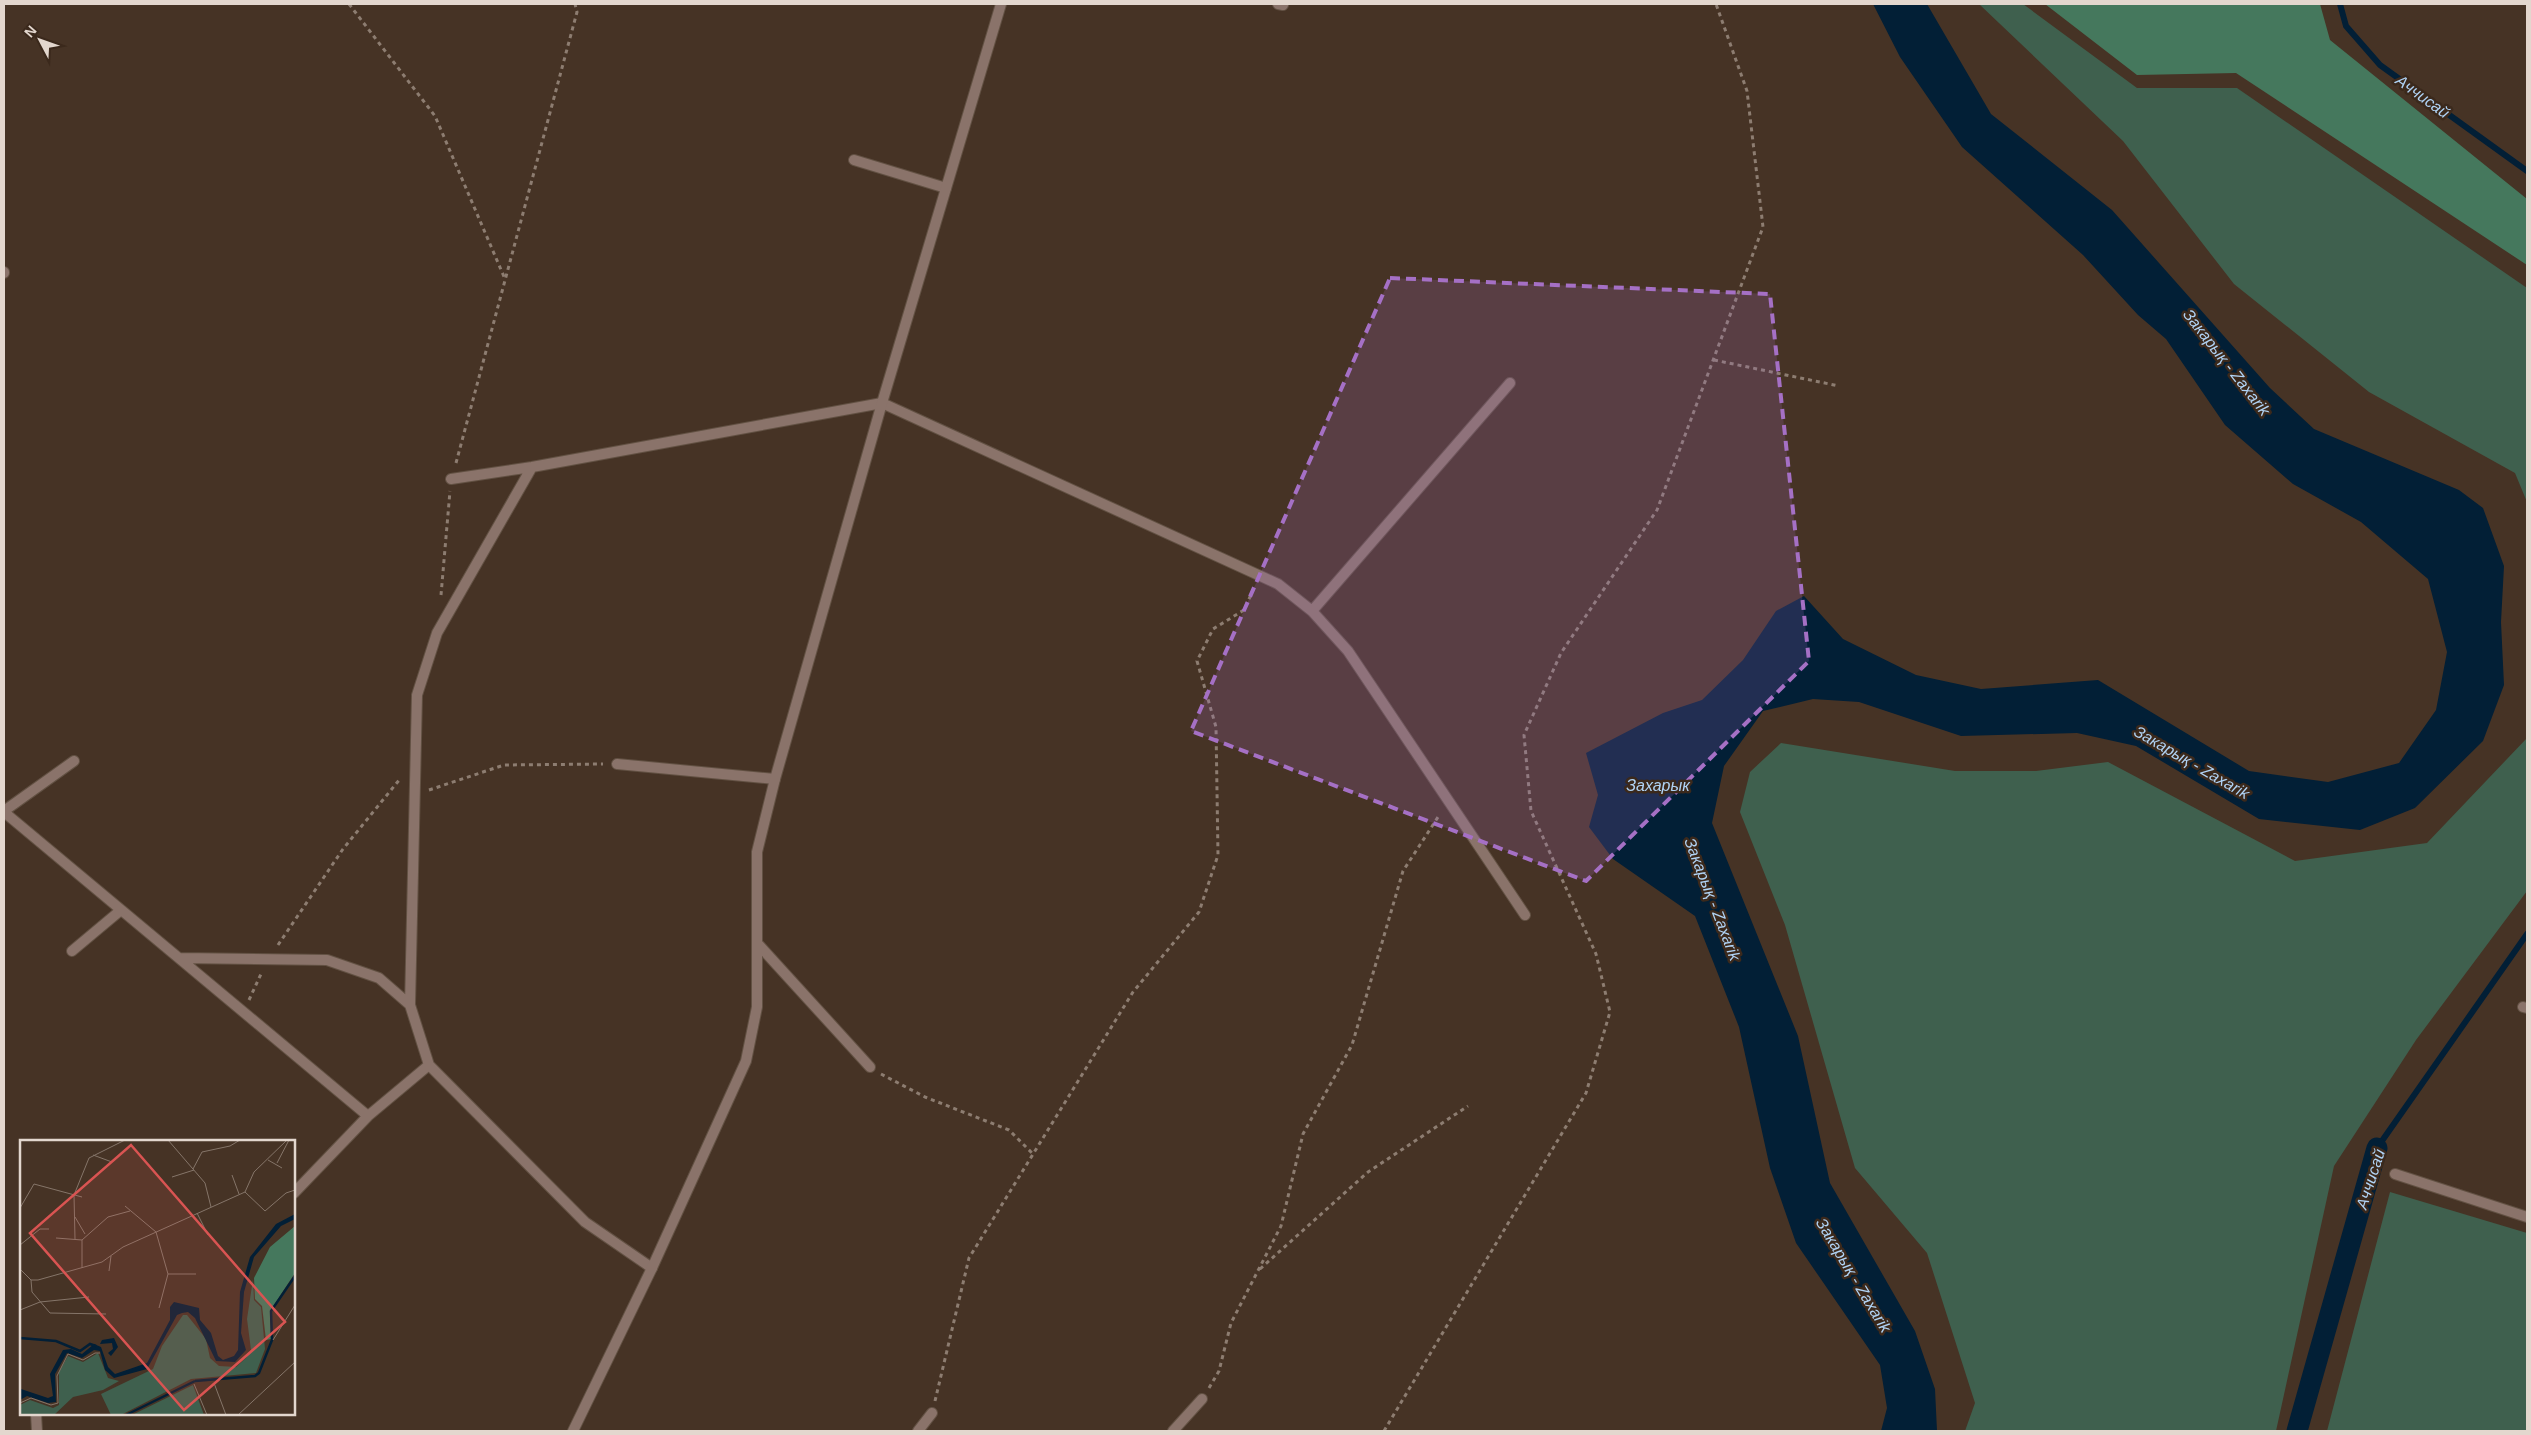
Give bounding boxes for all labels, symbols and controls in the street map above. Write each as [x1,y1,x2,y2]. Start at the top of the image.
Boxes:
north arrow [15,15,65,65]
text: N [21,22,40,41]
water label: Аччисай [2392,71,2453,122]
water label: Закарық - Zaxarik [2180,306,2274,420]
water label: Закарық - Zaxarik [2131,723,2253,803]
water label: Захарык [1626,777,1691,794]
water label: Закарық - Zaxarik [1681,835,1744,964]
inset map [20,1140,295,1415]
water label: Аччисай [2353,1147,2388,1212]
water label: Закарық - Zaxarik [1813,1215,1895,1336]

